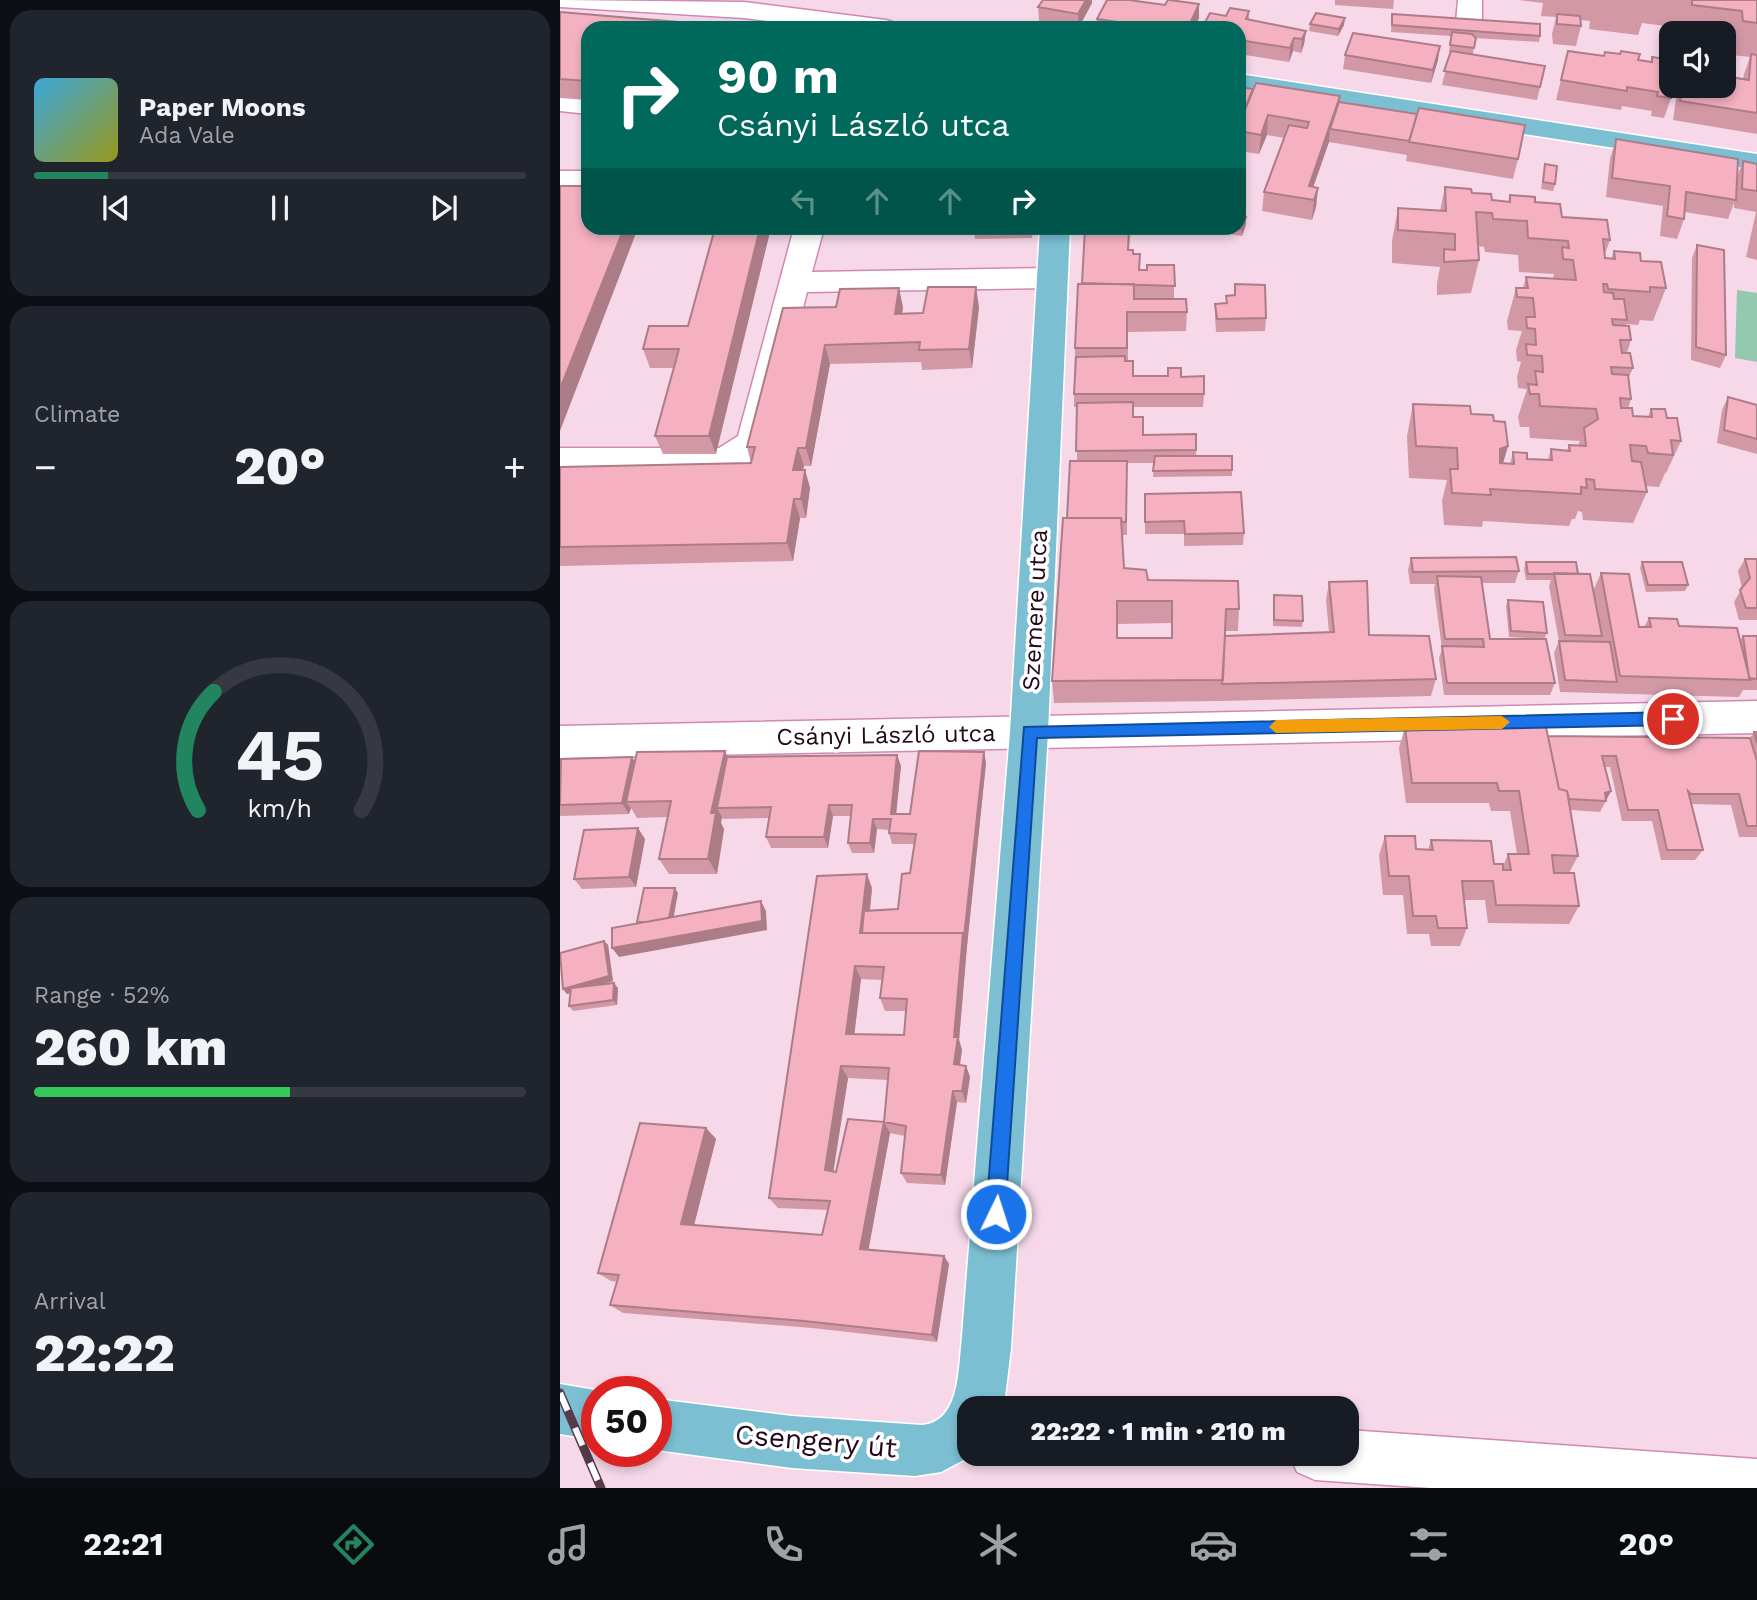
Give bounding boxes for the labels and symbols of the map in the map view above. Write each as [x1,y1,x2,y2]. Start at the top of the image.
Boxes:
street label: Szemere utca [1017,528,1053,692]
pin [1643,689,1703,749]
street label: Csányi László utca [776,719,996,751]
position arrow [959,1177,1033,1251]
speed limit sign: 50 [581,1376,672,1467]
street label: Csengery út [734,1417,899,1465]

